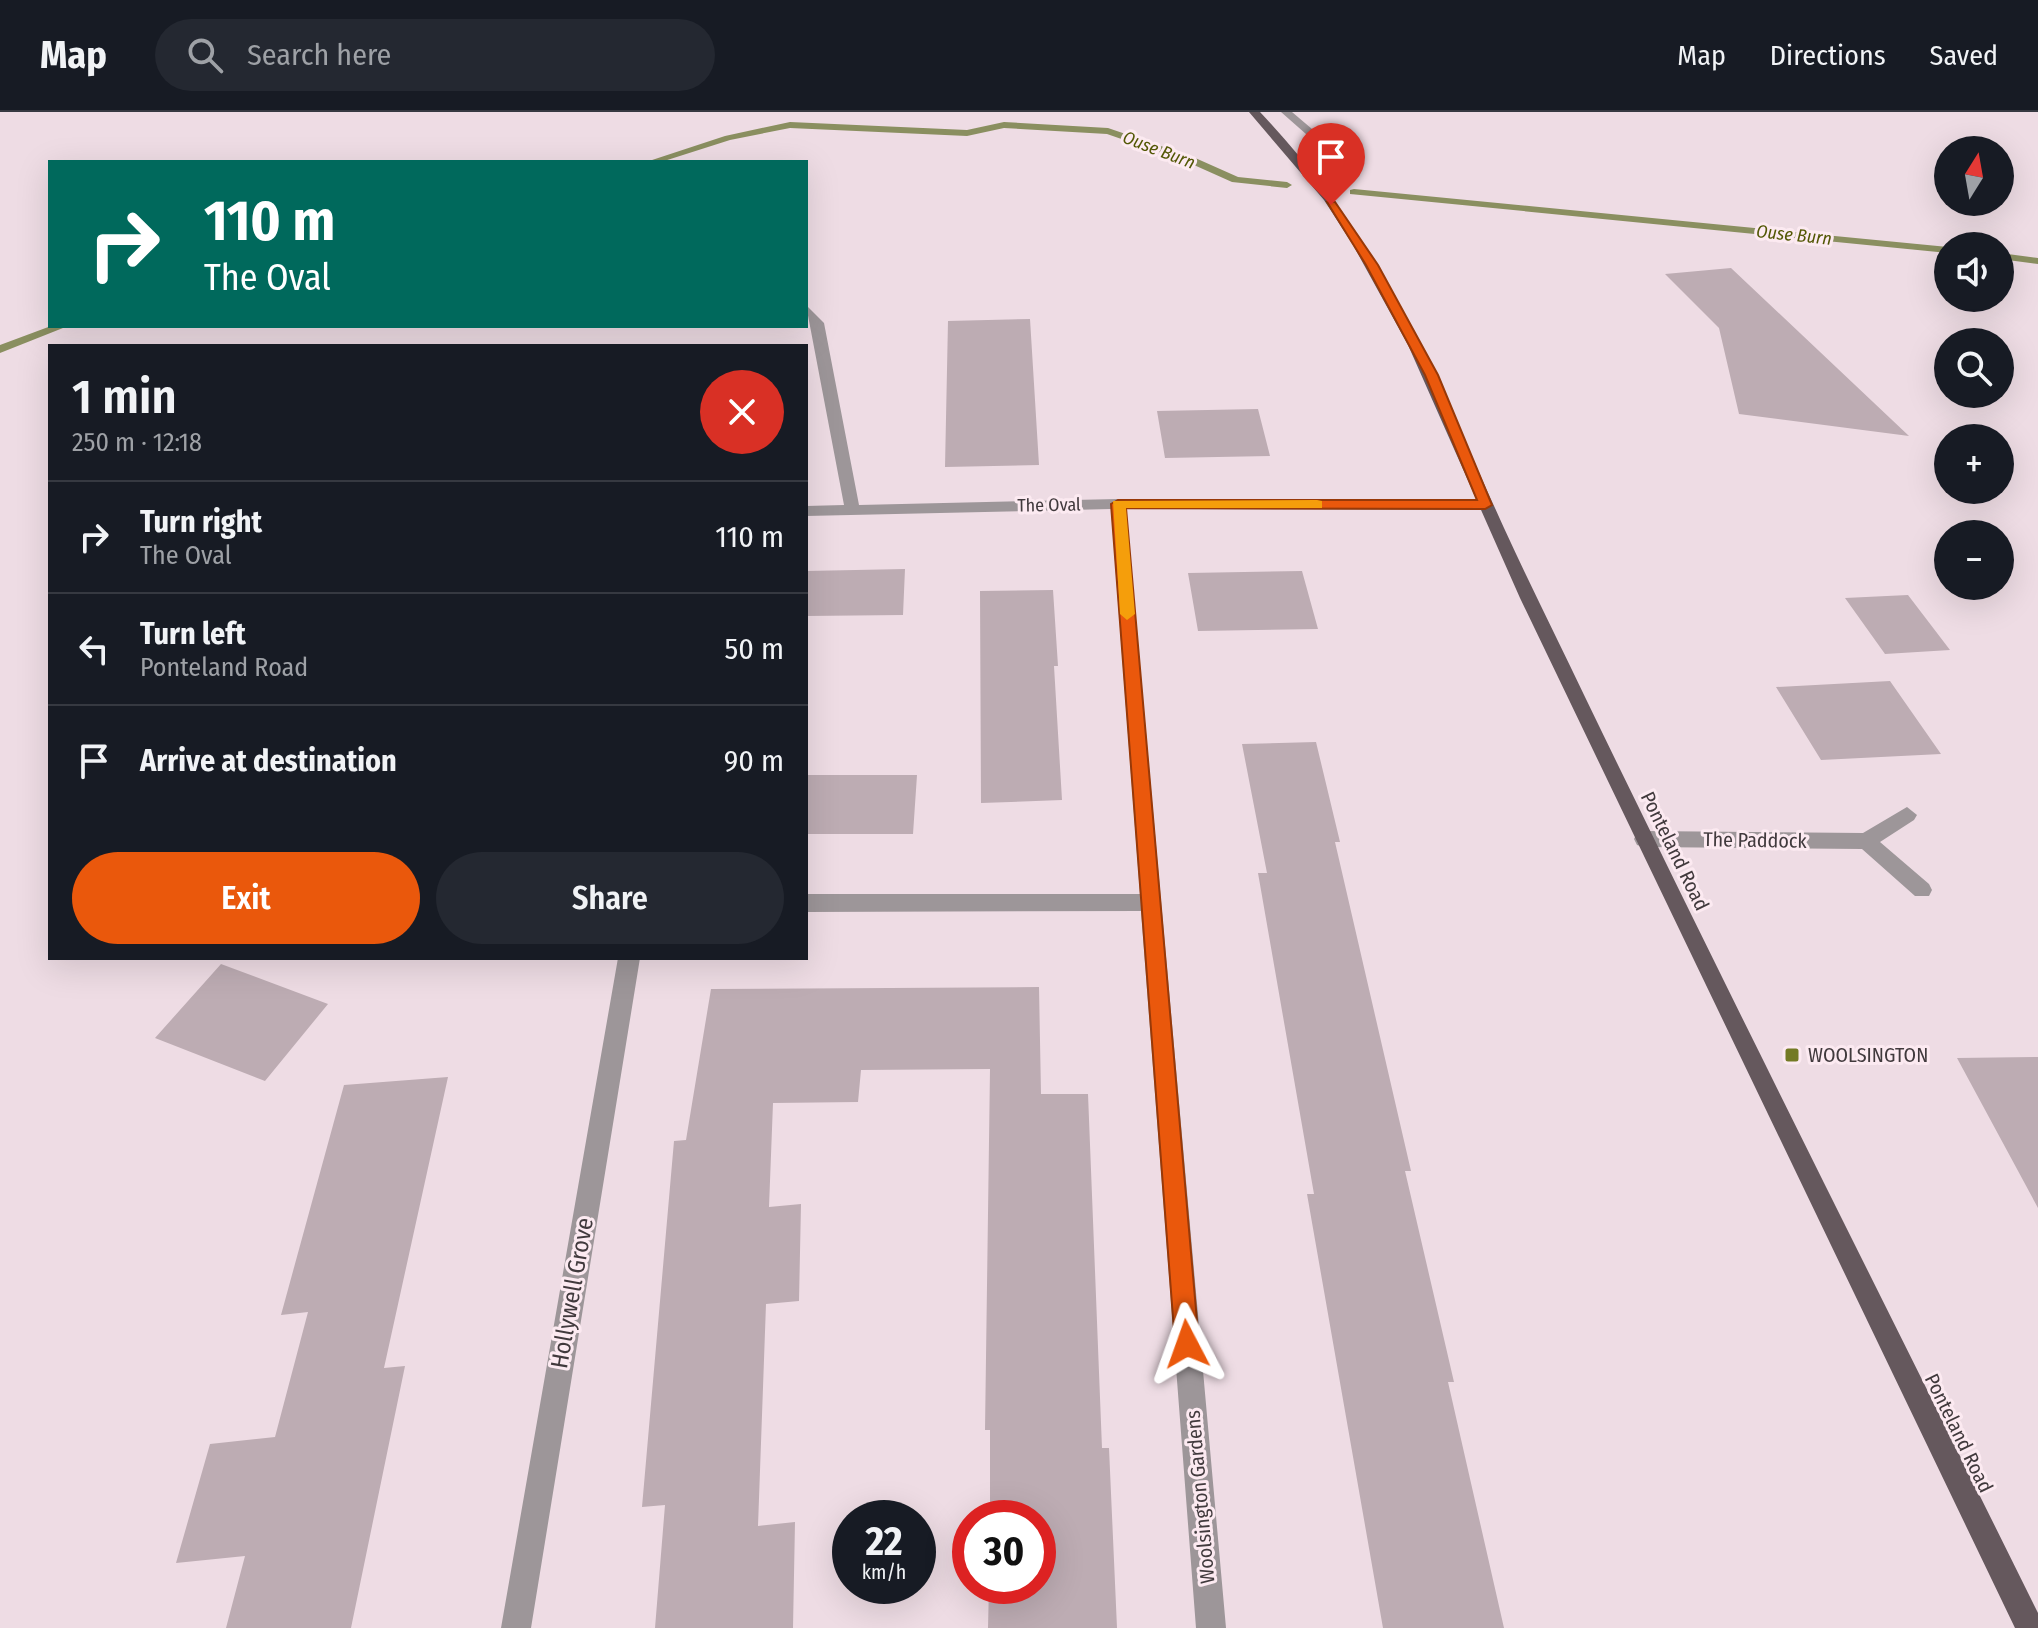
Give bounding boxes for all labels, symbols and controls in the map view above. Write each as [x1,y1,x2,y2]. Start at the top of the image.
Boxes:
search box [155,19,715,91]
text: Map [40,32,107,78]
icon: search [183,33,227,77]
text: Search here [247,37,391,73]
text: Map [1677,39,1726,72]
text: Directions [1770,39,1886,72]
text: Saved [1930,39,1998,72]
pin [1297,123,1365,205]
water label: Ouse Burn [1120,126,1198,174]
icon: arrive [1309,135,1353,179]
north arrow [1934,136,2014,216]
map controls [1934,136,2014,600]
text: 110 m [204,188,335,255]
icon: right [72,192,176,296]
water label: Ouse Burn [1755,220,1833,250]
button: sound [1934,232,2014,312]
text: The Oval [204,256,331,300]
button: search [1934,328,2014,408]
text: 1 min [72,368,177,426]
button: close [700,370,784,454]
button: + [1934,424,2014,504]
text: 250 m · 12:18 [72,427,202,458]
street label: The Oval [1017,493,1081,517]
text: Turn right [140,504,262,540]
icon: right [72,515,116,559]
text: 110 m [715,519,784,555]
button: − [1934,520,2014,600]
text: The Oval [140,540,232,571]
text: Turn left [140,616,246,652]
icon: left [72,627,116,671]
text: 50 m [724,631,784,667]
text: Ponteland Road [140,652,308,683]
icon: arrive [72,739,116,783]
text: Arrive at destination [140,743,397,779]
text: 90 m [724,743,784,779]
street label: Ponteland Road [1636,788,1714,914]
street label: The Paddock [1703,827,1808,853]
button: Exit [72,852,420,944]
button: Share [436,852,784,944]
place label: WOOLSINGTON [1808,1043,1928,1067]
marker: WOOLSINGTON [1783,1046,1801,1064]
street label: Hollywell Grove [545,1215,599,1371]
position arrow [1145,1302,1229,1386]
street label: Ponteland Road [1920,1370,1998,1496]
street label: Woolsington Gardens [1180,1409,1220,1585]
speed limit sign: 30 [952,1500,1056,1604]
text: 22 [865,1518,903,1566]
text: km/h [862,1560,906,1584]

